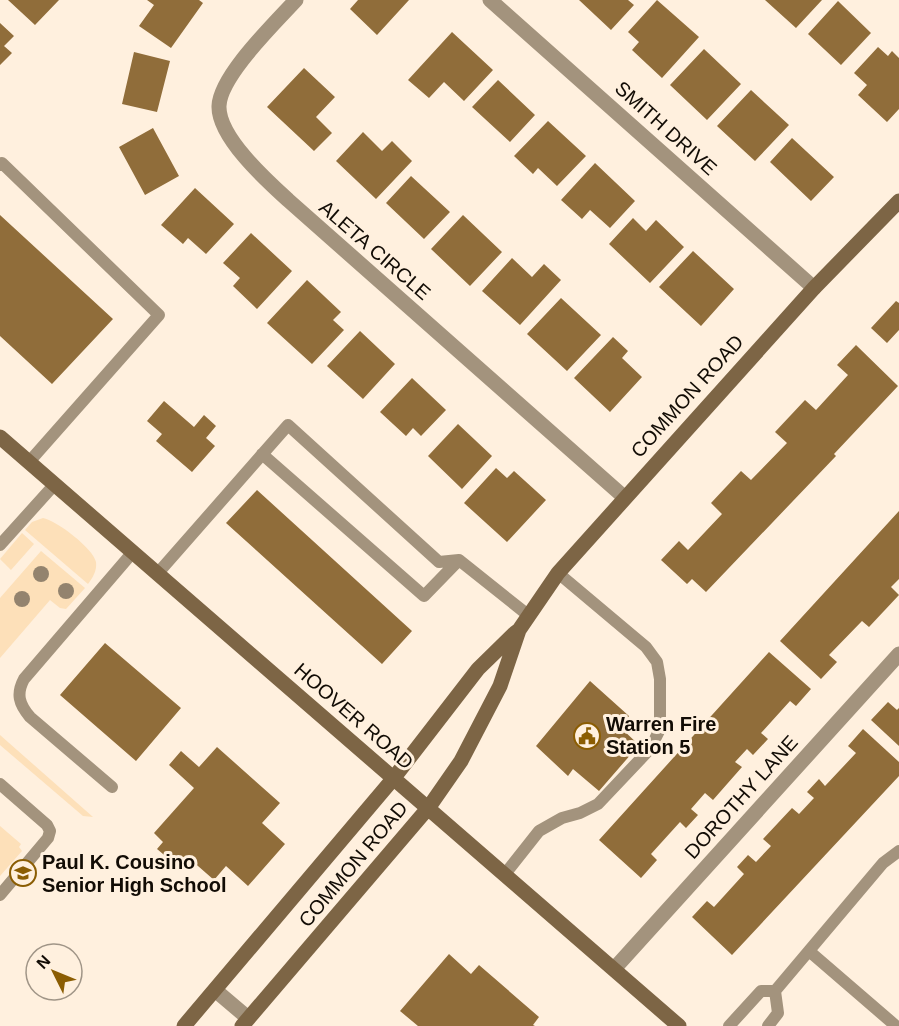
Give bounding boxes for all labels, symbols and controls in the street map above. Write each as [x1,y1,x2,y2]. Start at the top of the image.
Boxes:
street label: SMITH DRIVE [611,77,721,179]
street label: ALETA CIRCLE [315,196,435,304]
street label: COMMON ROAD [626,330,748,462]
street label: HOOVER ROAD [290,658,418,774]
place label: Warren Fire Station 5 [606,713,716,758]
public building icon: Warren Fire Station 5 [572,721,602,751]
street label: DOROTHY LANE [680,731,802,863]
street label: COMMON ROAD [294,797,412,931]
place label: Paul K. Cousino Senior High School [42,851,226,896]
school or university icon: Paul K. Cousino Senior High School [8,858,38,888]
north arrow [24,942,84,1002]
text: N [33,952,54,972]

